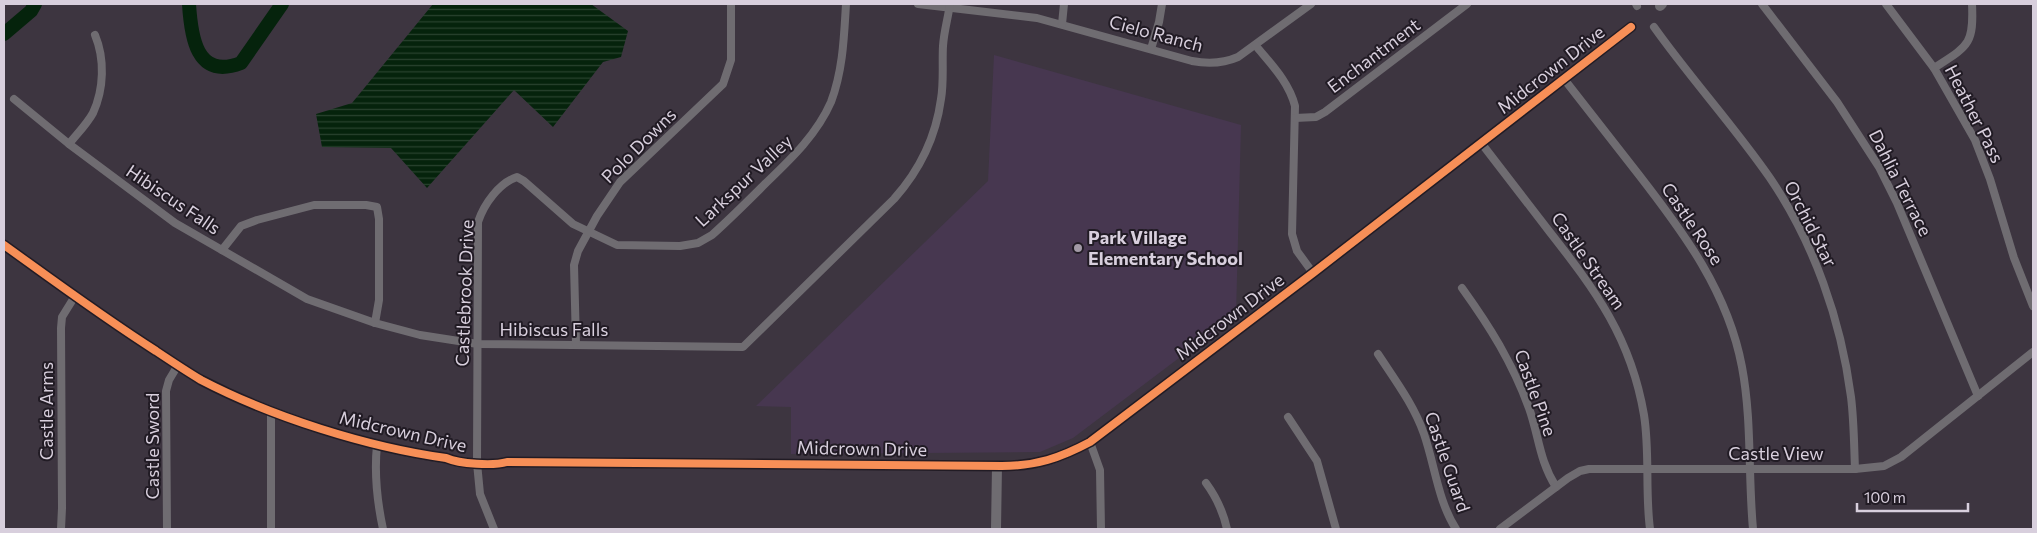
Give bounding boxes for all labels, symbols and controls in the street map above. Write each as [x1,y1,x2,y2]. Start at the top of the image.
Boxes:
street label: Cielo Ranch [1107,10,1206,56]
street label: Enchantment [1323,13,1424,97]
street label: Midcrown Drive [1492,20,1608,118]
street label: Heather Pass [1941,61,2009,166]
street label: Polo Downs [596,103,680,187]
street label: Dahlia Terrace [1865,126,1937,240]
street label: Larkspur Valley [690,130,796,231]
street label: Hibiscus Falls [122,160,225,239]
street label: Orchid Star [1780,177,1842,270]
street label: Castle Rose [1657,178,1728,269]
street label: Castle Stream [1547,207,1631,313]
street label: Castlebrook Drive [450,219,478,367]
place label: Park Village Elementary School [1088,226,1243,269]
marker: Park Village Elementary School [1072,242,1084,254]
street label: Midcrown Drive [1171,268,1288,364]
street label: Hibiscus Falls [500,318,608,340]
street label: Castle Pine [1510,346,1562,439]
street label: Castle Arms [35,362,57,460]
street label: Castle Sword [141,392,163,500]
street label: Midcrown Drive [337,406,469,456]
street label: Castle Guard [1420,409,1475,515]
street label: Midcrown Drive [797,436,927,460]
street label: Castle View [1728,442,1824,464]
scale bar [1857,480,1968,512]
text: 100 m [1864,488,1906,506]

